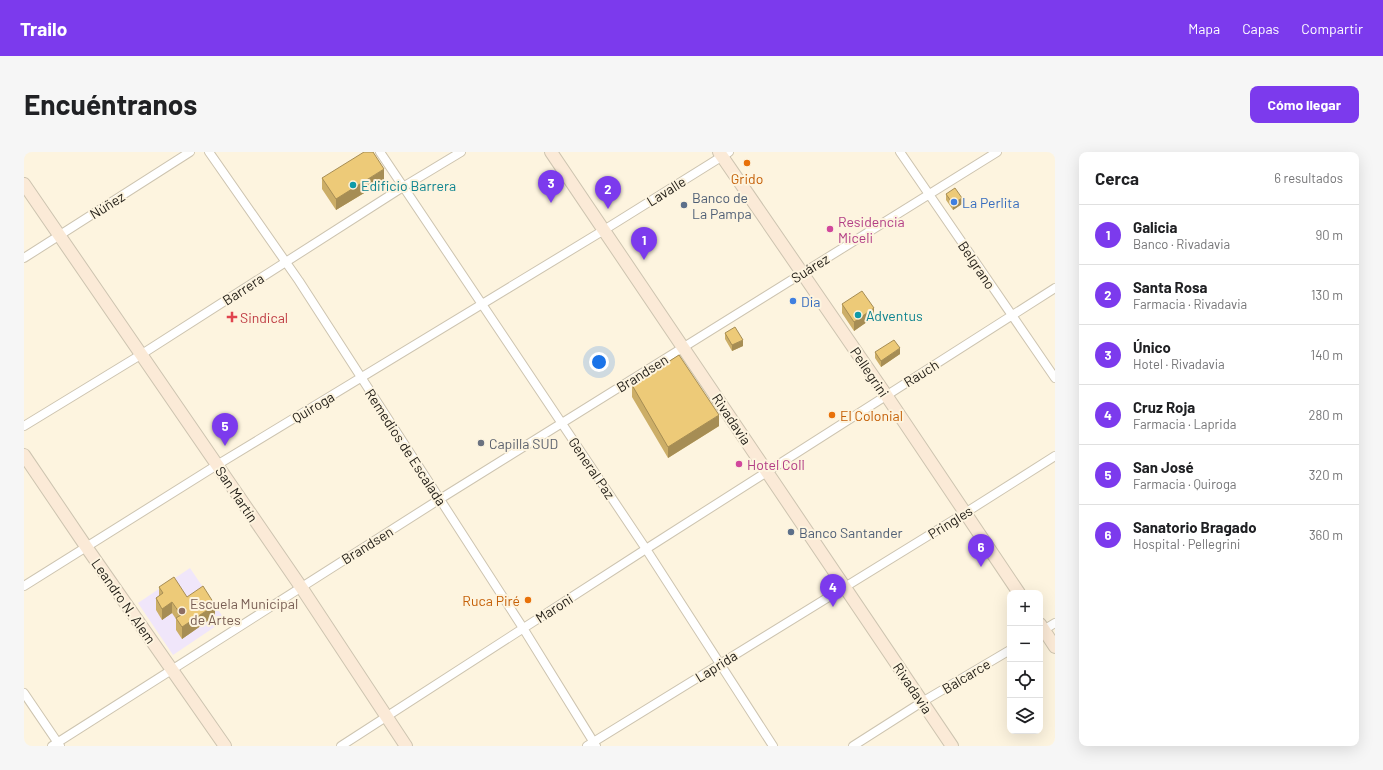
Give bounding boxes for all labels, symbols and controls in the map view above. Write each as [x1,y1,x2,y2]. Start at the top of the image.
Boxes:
text: Trailo [20,17,67,40]
text: Mapa [1188,20,1220,37]
text: Capas [1242,20,1279,37]
text: Compartir [1301,20,1363,37]
button: Cómo llegar [1250,86,1359,123]
text: Encuéntranos [24,87,197,121]
marker: Grido [742,158,752,168]
text: Cerca [1095,168,1139,188]
pin: 3 [538,170,564,203]
place label: Grido [731,170,763,187]
text: 6 resultados [1274,170,1343,186]
street label: Lavalle [643,173,689,209]
pin: 2 [595,176,621,209]
place label: Edificio Barrera [361,177,456,194]
marker: Edificio Barrera [348,180,358,190]
street label: Núñez [86,188,128,222]
place label: Banco de La Pampa [692,189,752,222]
place label: La Perlita [962,194,1020,211]
marker: La Perlita [949,197,959,207]
marker: Banco de La Pampa [679,200,689,210]
place label: Residencia Miceli [838,213,905,246]
text: Galicia [1133,218,1177,236]
marker: Residencia Miceli [825,224,835,234]
pin: 1 [631,227,657,260]
text: 1 [1106,227,1110,243]
text: 90 m [1316,227,1343,243]
text: Banco · Rivadavia [1133,236,1230,252]
street label: Belgrano [955,238,999,292]
street label: Suárez [788,250,832,286]
street label: Barrera [219,269,267,309]
text: Santa Rosa [1133,278,1208,296]
text: 2 [1104,287,1112,303]
text: 130 m [1311,287,1343,303]
place label: Dia [801,293,820,310]
marker: Dia [788,296,798,306]
text: Farmacia · Rivadavia [1133,296,1247,312]
place label: Adventus [866,307,923,324]
place label: Sindical [240,309,288,326]
marker: Adventus [853,310,863,320]
marker: Sindical [227,312,237,322]
text: Único [1133,338,1171,356]
street label: Pellegrini [847,344,893,400]
text: 3 [1104,347,1112,363]
text: 140 m [1311,347,1343,363]
street label: Brandsen [613,350,671,396]
your location [589,352,609,372]
street label: Rauch [900,356,942,390]
text: Hotel · Rivadavia [1133,356,1225,372]
street label: Remedios de Escalada [362,385,450,509]
street label: Quiroga [289,388,337,426]
street label: Rivadavia [709,390,755,448]
text: Cruz Roja [1133,398,1195,416]
place label: El Colonial [840,407,903,424]
text: 4 [1104,407,1112,423]
text: 280 m [1309,407,1343,423]
marker: El Colonial [827,410,837,420]
pin: 5 [212,413,238,446]
text: Farmacia · Laprida [1133,416,1236,432]
street label: General Paz [565,434,619,502]
place label: Capilla SUD [489,435,558,452]
marker: Capilla SUD [476,438,486,448]
place label: Hotel Coll [747,456,805,473]
text: San José [1133,458,1194,476]
marker: Hotel Coll [734,459,744,469]
street label: San Martín [212,463,262,525]
text: 5 [1104,467,1112,483]
text: 320 m [1309,467,1343,483]
text: Farmacia · Quiroga [1133,476,1237,492]
street label: Pringles [925,502,976,542]
text: Sanatorio Bragado [1133,518,1257,536]
street label: Brandsen [338,522,396,568]
place label: Banco Santander [799,524,903,541]
marker: Banco Santander [786,527,796,537]
text: 6 [1105,527,1111,543]
text: 360 m [1309,527,1343,543]
pin: 6 [968,534,994,567]
text: Hospital · Pellegrini [1133,536,1240,552]
street label: Leandro N. Alem [88,555,160,647]
pin: 4 [820,574,846,607]
street label: Maroni [532,590,576,626]
map controls [1007,590,1043,734]
button: + [1007,590,1043,626]
place label: Ruca Piré [462,592,520,609]
place label: Escuela Municipal de Artes [190,595,298,628]
marker: Ruca Piré [523,595,533,605]
marker: Escuela Municipal de Artes [177,606,187,616]
button: − [1007,626,1043,662]
street label: Laprida [692,647,740,685]
street label: Balcarce [939,655,993,697]
street label: Rivadavia [890,659,936,717]
button: locate [1007,662,1043,698]
button: layers [1007,698,1043,734]

